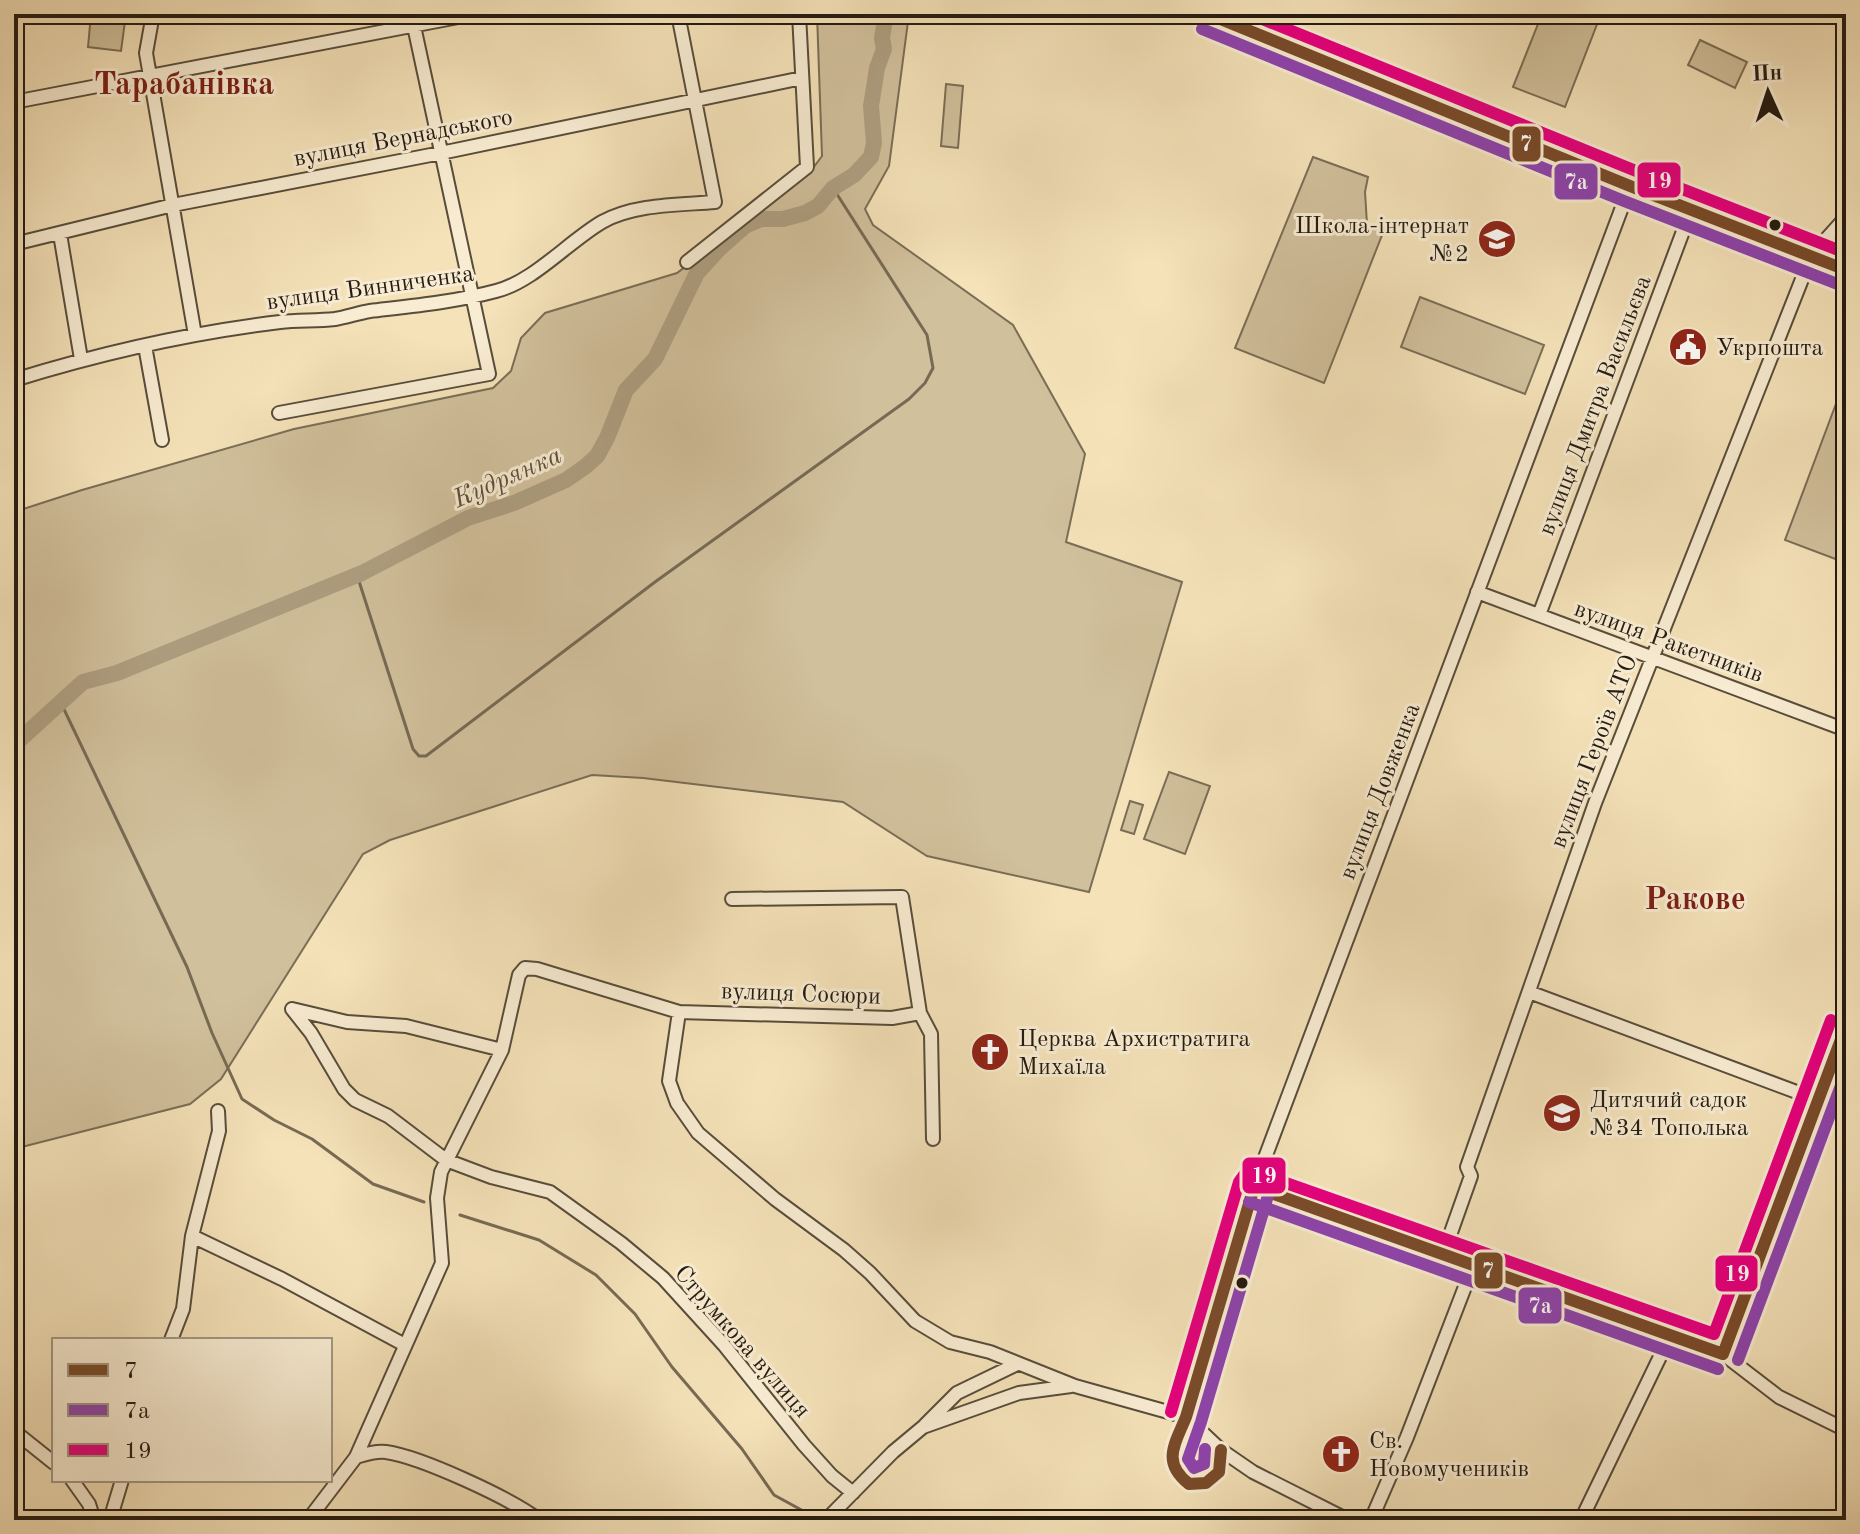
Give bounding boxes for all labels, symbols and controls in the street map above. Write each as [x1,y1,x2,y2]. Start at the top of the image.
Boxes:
north arrow [1728,52,1808,132]
text: Пн [1751,62,1783,86]
district label: Тарабанівка [94,70,274,102]
street label: вулиця Вернадського [292,106,515,172]
line badge: 7 [1511,125,1542,163]
text: 7 [1520,134,1532,156]
line badge: 19 [1636,161,1682,199]
line badge: 7а [1553,162,1599,201]
text: 19 [1646,171,1672,193]
text: 7а [1564,172,1588,194]
place label: Школа-інтернат №2 [1295,215,1469,267]
unlabelled marker [1767,217,1783,233]
school or university icon: Школа-інтернат №2 [1476,218,1518,260]
street label: вулиця Винниченка [265,263,476,315]
street label: вулиця Дмитра Васильєва [1535,272,1657,539]
public building icon: Укрпошта [1667,326,1709,368]
place label: Укрпошта [1716,337,1824,361]
water label: Кудрянка [449,442,566,514]
street label: вулиця Ракетників [1571,598,1766,688]
street label: вулиця Героїв АТО [1547,652,1643,852]
street label: вулиця Довженка [1336,700,1426,883]
district label: Ракове [1644,885,1746,917]
street label: вулиця Сосюри [721,980,881,1010]
place label: Церква Архистратига Михаїла [1018,1028,1250,1080]
church icon: Церква Архистратига Михаїла [969,1031,1011,1073]
place label: Дитячий садок №34 Тополька [1590,1089,1749,1141]
school or university icon: Дитячий садок №34 Тополька [1541,1092,1583,1134]
line badge: 19 [1241,1156,1287,1195]
text: 19 [1251,1166,1277,1188]
line badge: 7 [1473,1251,1504,1290]
line badge: 19 [1714,1254,1759,1293]
street label: Струмкова вулиця [669,1261,814,1423]
text: 7 [1482,1261,1494,1283]
text: 19 [1724,1264,1750,1286]
unlabelled marker [1234,1275,1250,1291]
line badge: 7а [1517,1286,1563,1325]
text: 7а [1528,1296,1552,1318]
legend [52,1338,332,1482]
text: 7 [124,1360,138,1384]
text: 7а [124,1400,150,1424]
place label: Св. Новомучеників [1369,1430,1529,1482]
church icon: Св. Новомучеників [1320,1433,1362,1475]
text: 19 [124,1440,152,1464]

